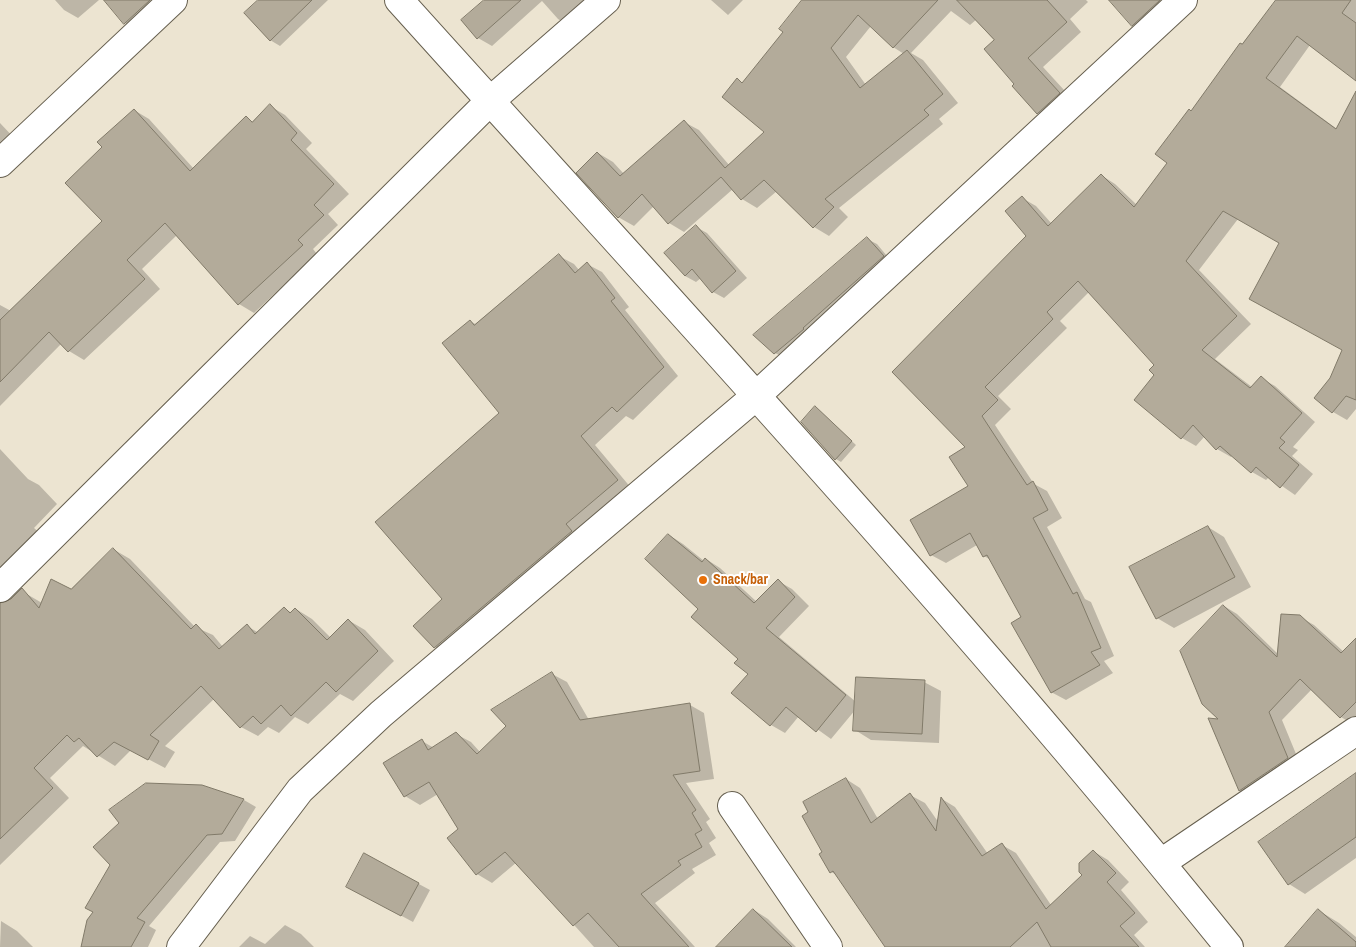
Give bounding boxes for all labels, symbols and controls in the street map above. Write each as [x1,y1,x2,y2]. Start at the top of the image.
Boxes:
place label: Snack/bar [713,572,768,588]
marker: Snack/bar [697,574,709,586]

